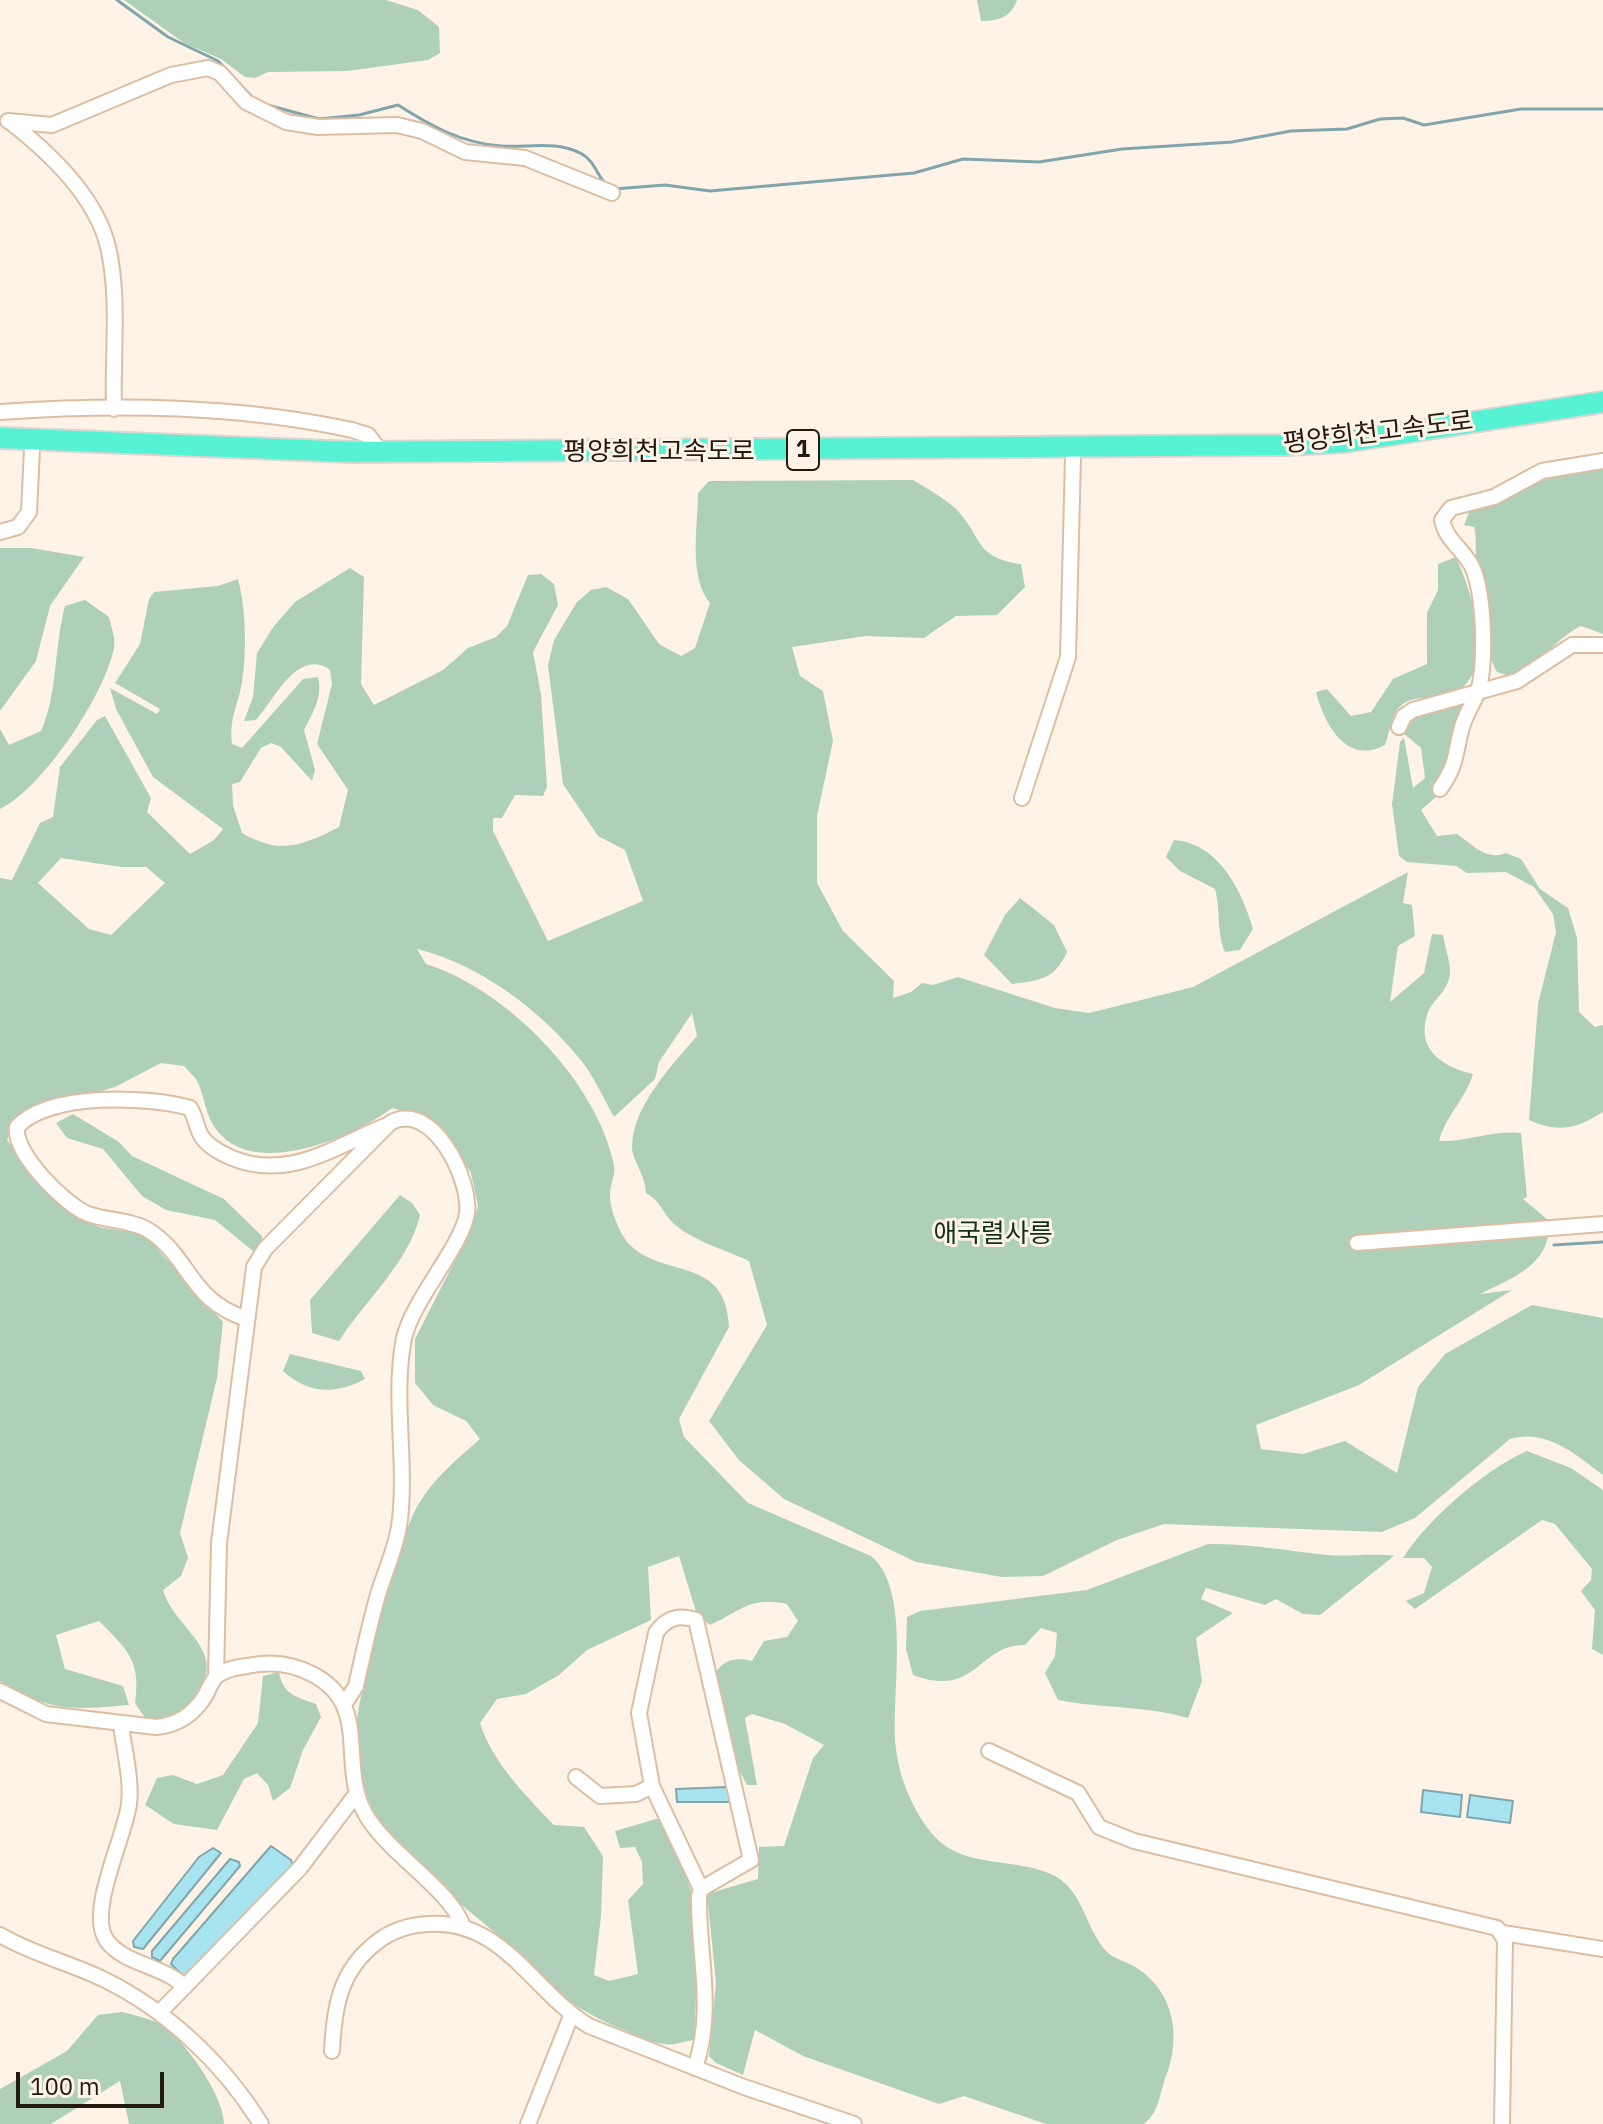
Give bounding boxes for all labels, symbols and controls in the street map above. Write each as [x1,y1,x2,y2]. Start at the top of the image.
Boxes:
street label: 평양희천고속도로 [1281,406,1475,460]
road number: 1 [787,430,819,470]
street label: 평양희천고속도로 [563,436,755,468]
park label: 애국렬사릉 [933,1218,1053,1250]
scale bar [20,2056,168,2106]
text: 100 m [30,2070,100,2102]

